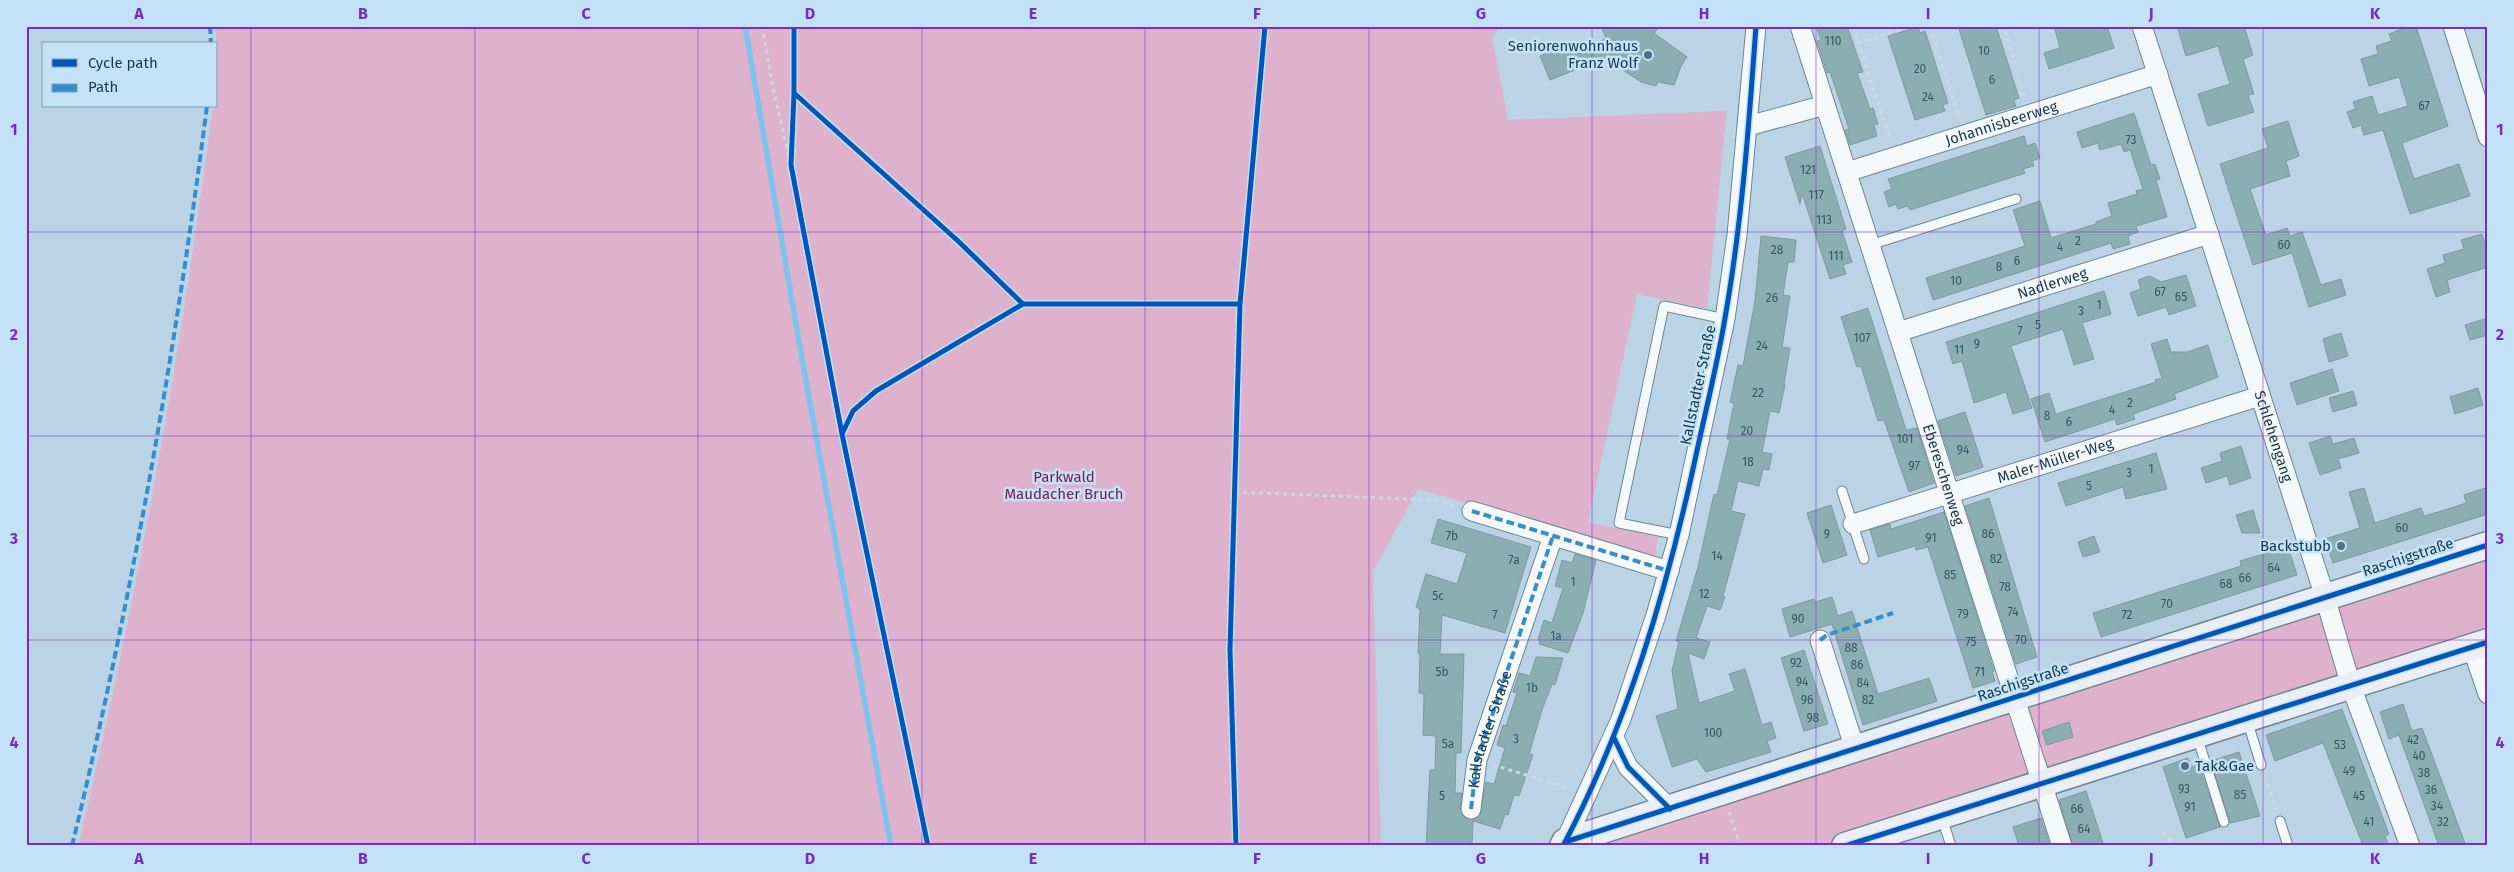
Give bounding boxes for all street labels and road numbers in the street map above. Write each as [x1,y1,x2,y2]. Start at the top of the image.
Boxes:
street label: Johannisbeerweg [1943,97,2060,149]
street label: Nadlerweg [2015,264,2090,303]
street label: Kallstadter Straße [1676,323,1720,447]
street label: Schlehengang [2251,389,2297,484]
street label: Ebereschenweg [1919,422,1968,528]
street label: Maler-Müller-Weg [1995,434,2116,487]
street label: Raschigstraße [2360,534,2456,580]
street label: Raschigstraße [1975,659,2071,705]
street label: Kallstadter Straße [1465,668,1516,789]

